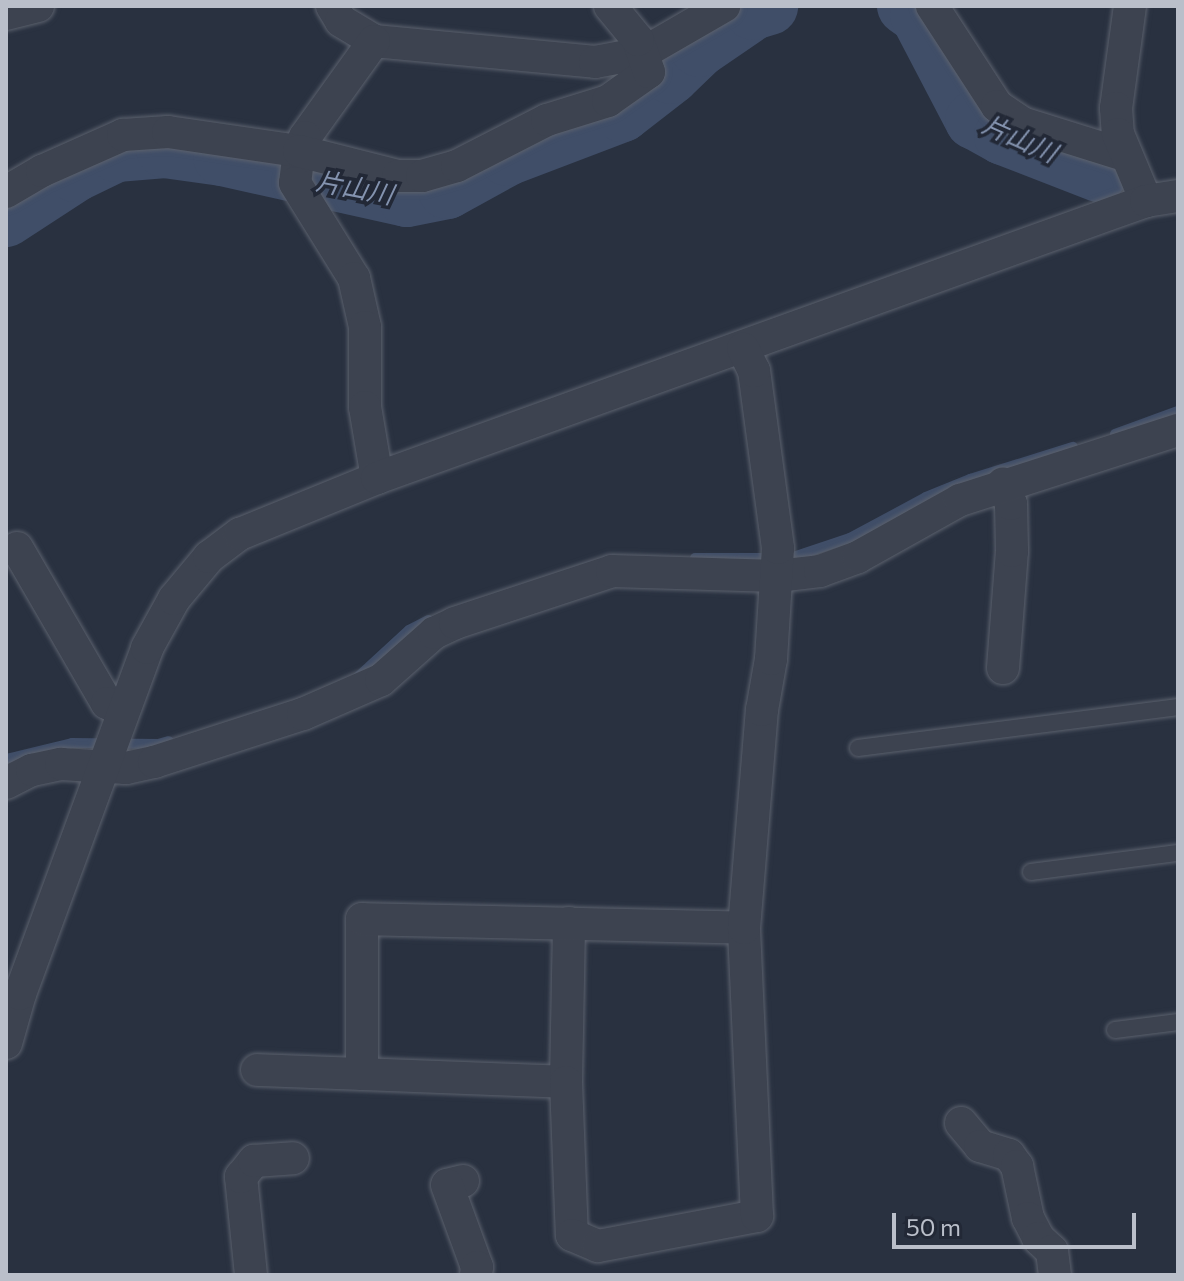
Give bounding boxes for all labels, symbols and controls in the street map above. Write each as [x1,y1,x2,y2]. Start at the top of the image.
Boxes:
water label: 片山川 [978,108,1062,168]
water label: 片山川 [314,164,396,210]
scale bar [896,1197,1140,1247]
text: 50 m [906,1212,961,1241]

